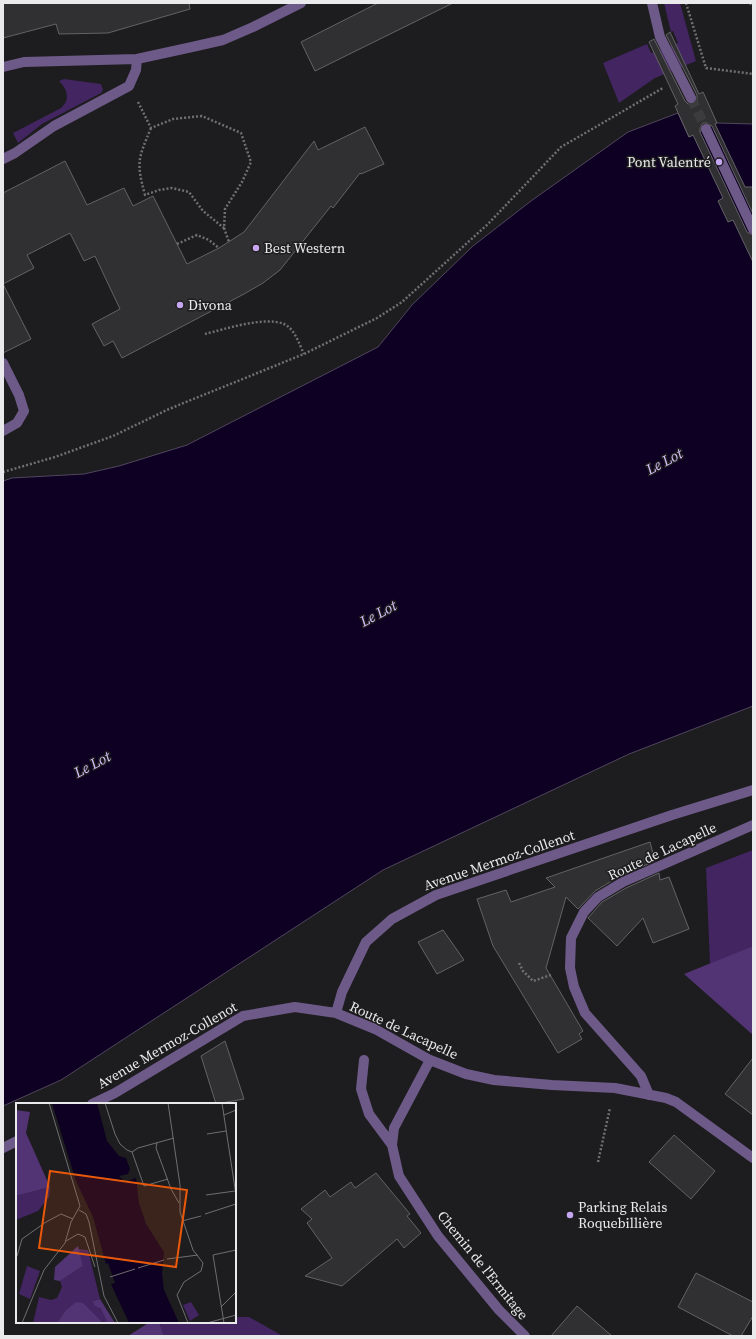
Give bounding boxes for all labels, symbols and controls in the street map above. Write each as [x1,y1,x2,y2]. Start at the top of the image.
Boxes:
place label: Pont Valentré [627,152,711,172]
marker: Pont Valentré [714,157,724,167]
place label: Best Western [264,238,346,258]
marker: Best Western [251,243,261,253]
place label: Divona [188,295,233,315]
marker: Divona [175,300,185,310]
water label: Le Lot [641,442,687,480]
water label: Le Lot [355,594,401,632]
water label: Le Lot [69,745,115,783]
street label: Route de Lacapelle [604,817,720,885]
street label: Avenue Mermoz-Collenot [421,825,577,895]
street label: Route de Lacapelle [346,996,462,1064]
street label: Avenue Mermoz-Collenot [93,997,241,1093]
inset map [16,1103,236,1323]
place label: Parking Relais Roquebillière [578,1197,667,1233]
street label: Chemin de l'Ermitage [433,1206,533,1324]
marker: Parking Relais Roquebillière [565,1210,575,1220]

